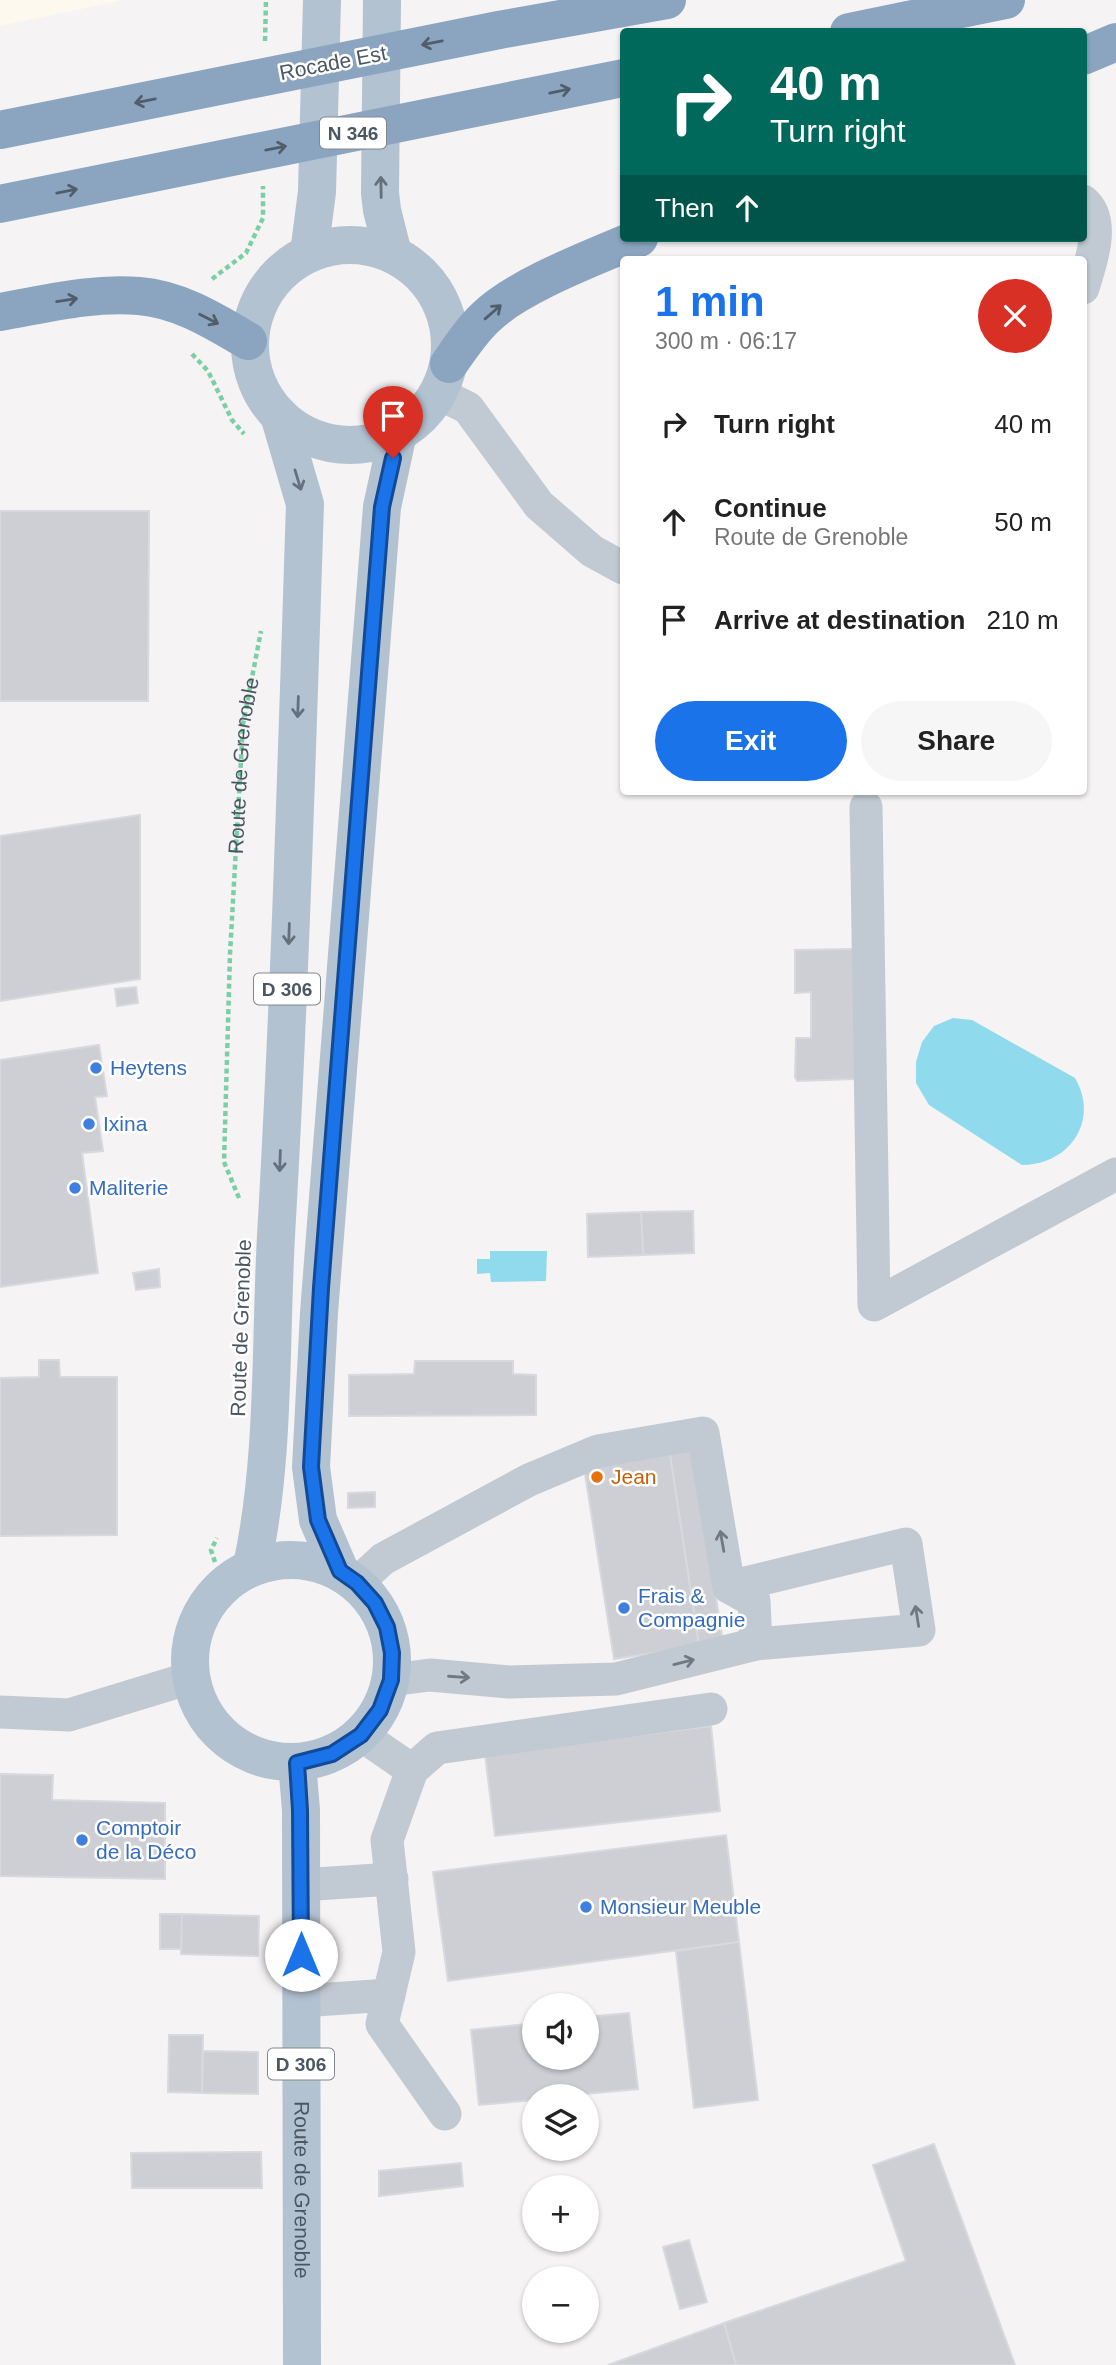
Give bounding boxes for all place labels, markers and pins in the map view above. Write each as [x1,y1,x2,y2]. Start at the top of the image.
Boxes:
pin [363,386,423,458]
place label: Heytens [110,1056,187,1079]
marker: Heytens [88,1060,104,1076]
place label: Ixina [103,1112,148,1135]
marker: Ixina [81,1116,97,1132]
place label: Maliterie [89,1176,168,1199]
marker: Maliterie [67,1180,83,1196]
place label: Jean [611,1465,657,1488]
marker: Jean [589,1469,605,1485]
place label: Frais & Compagnie [638,1584,745,1631]
marker: Frais & Compagnie [616,1600,632,1616]
place label: Comptoir de la Déco [96,1816,196,1863]
marker: Comptoir de la Déco [74,1832,90,1848]
place label: Monsieur Meuble [600,1895,761,1918]
marker: Monsieur Meuble [578,1899,594,1915]

